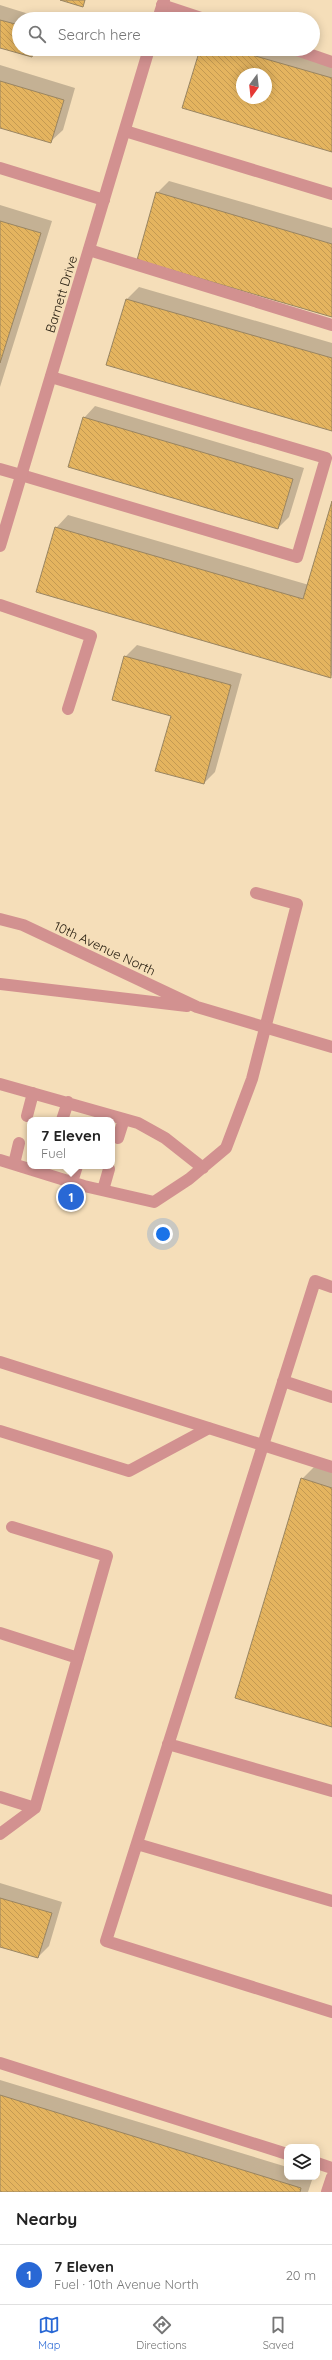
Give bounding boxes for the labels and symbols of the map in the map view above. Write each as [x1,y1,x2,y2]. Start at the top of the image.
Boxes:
north arrow [236,68,272,104]
street label: Barnett Drive [42,253,80,335]
street label: 10th Avenue North [52,918,158,978]
pin: 1 [58,1182,84,1212]
your location [153,1224,173,1244]

